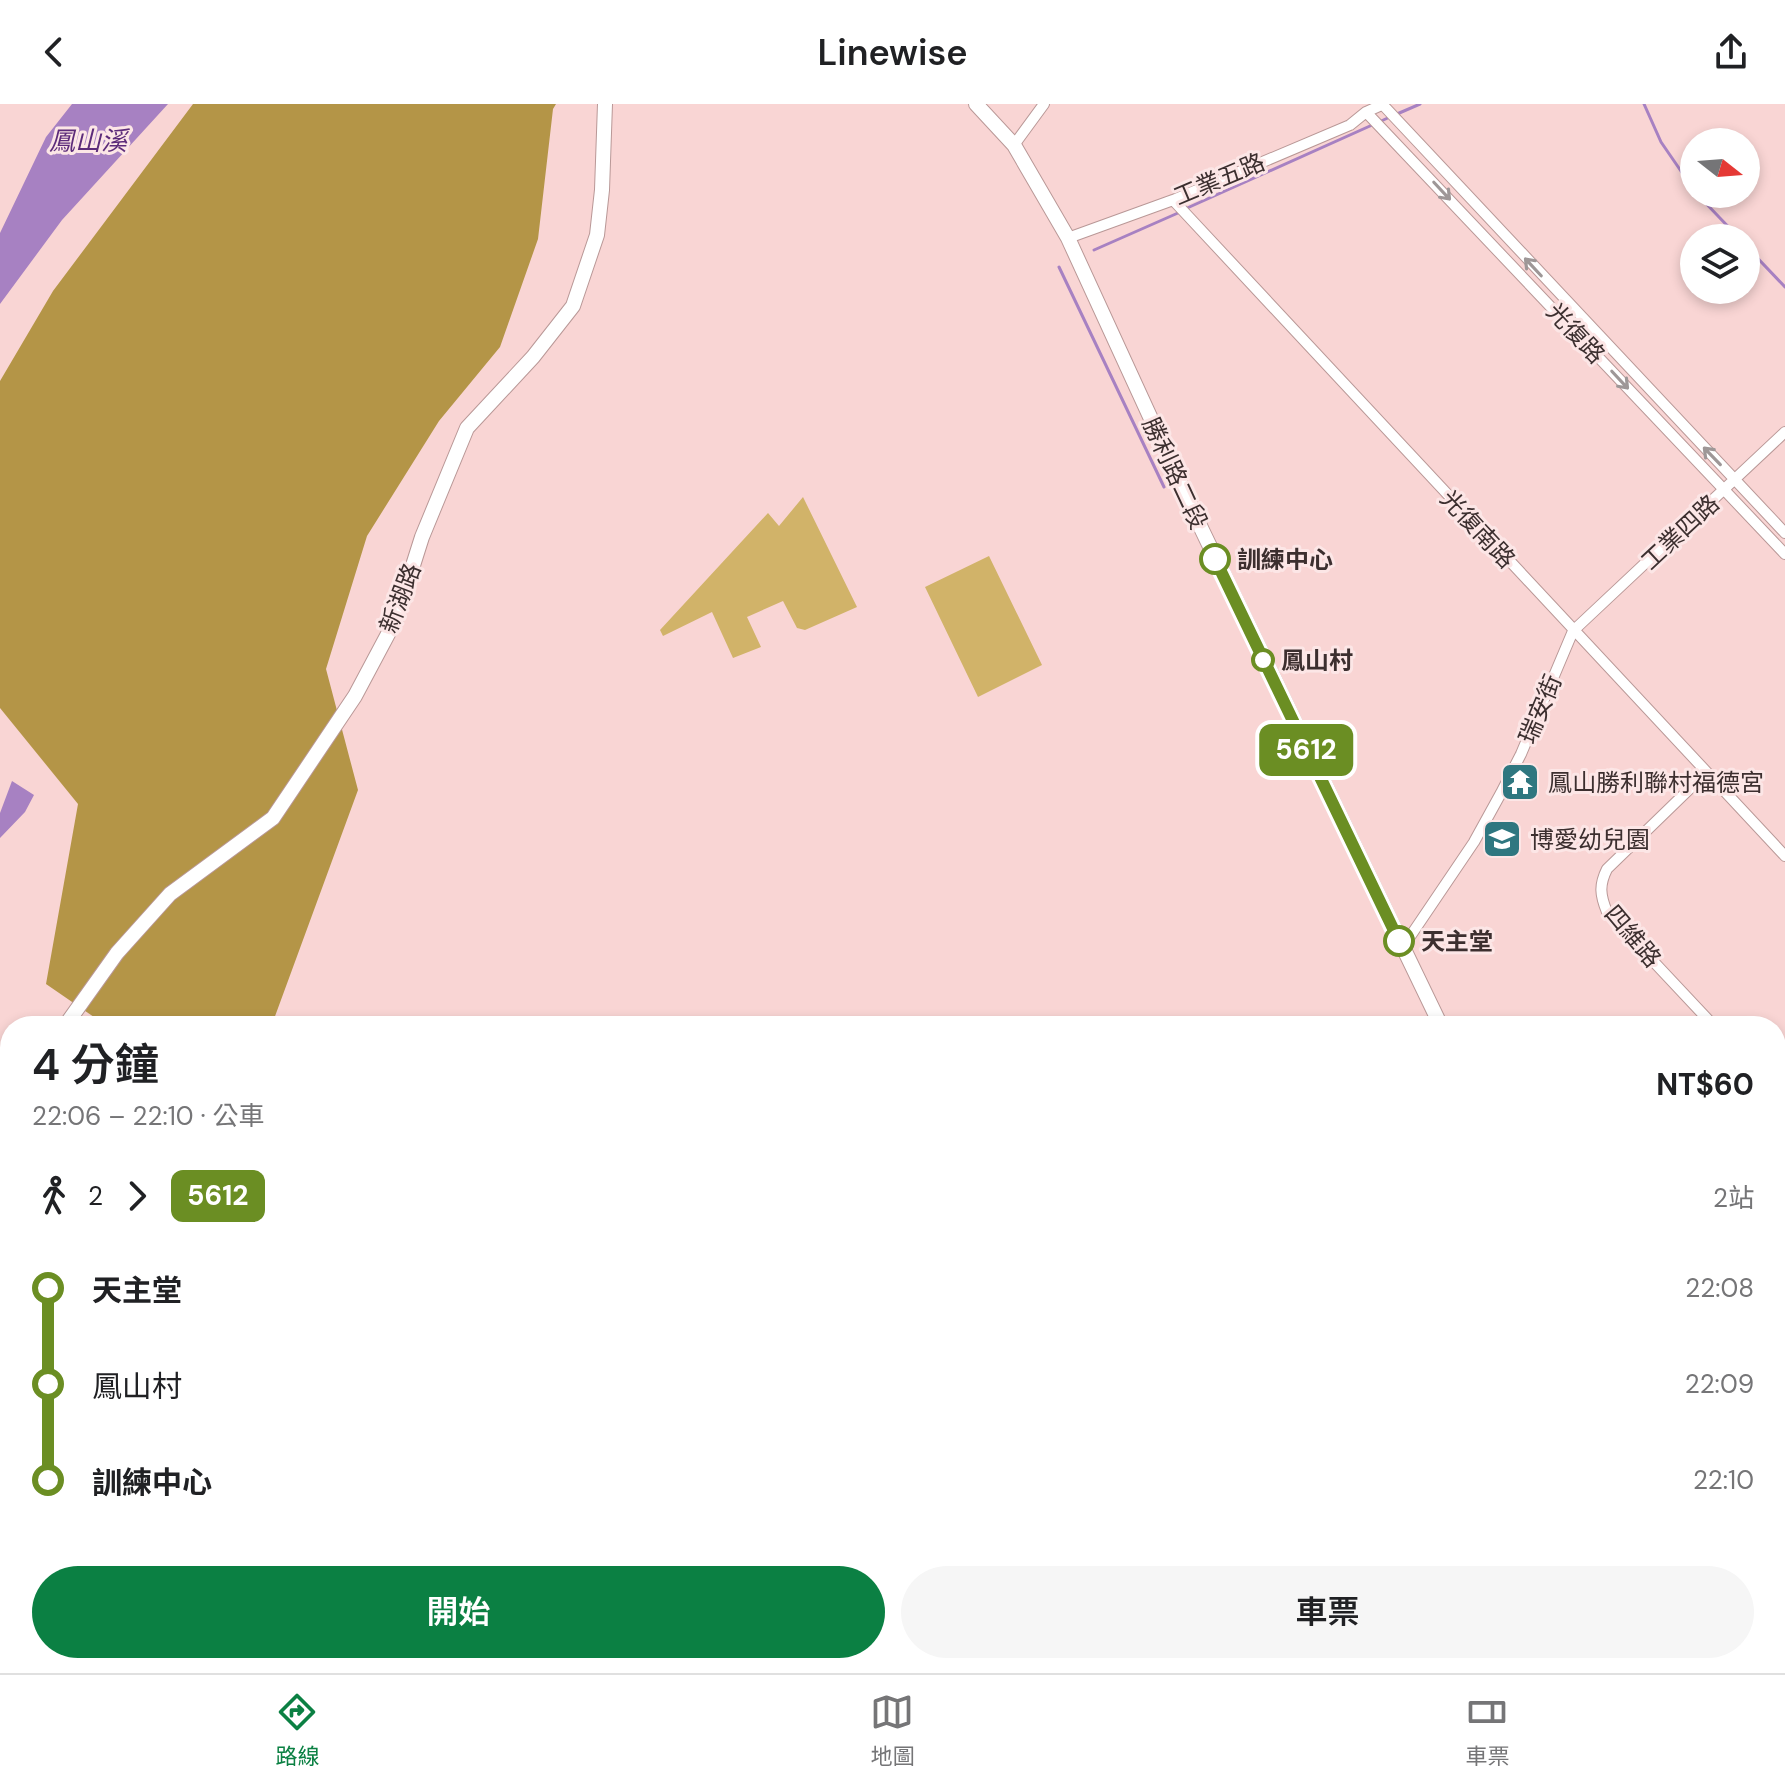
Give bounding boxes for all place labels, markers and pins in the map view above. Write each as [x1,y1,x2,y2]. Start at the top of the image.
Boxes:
marker: 訓練中心 [1200,544,1230,574]
place label: 訓練中心 [1237,544,1333,575]
place label: 鳳山村 [1281,645,1353,676]
marker: 鳳山村 [1252,649,1274,671]
temple icon: 鳳山勝利聯村福德宮 [1499,761,1541,803]
place label: 鳳山勝利聯村福德宮 [1548,767,1764,798]
school or university icon: 博愛幼兒園 [1481,818,1523,860]
place label: 博愛幼兒園 [1530,824,1650,855]
marker: 天主堂 [1384,926,1414,956]
place label: 天主堂 [1421,926,1493,957]

